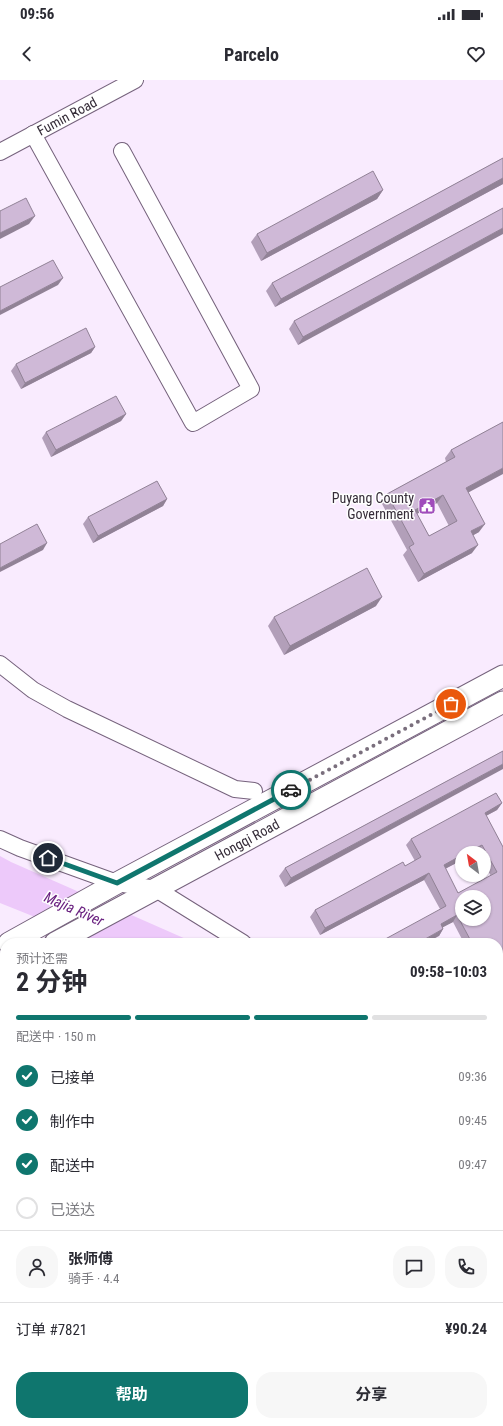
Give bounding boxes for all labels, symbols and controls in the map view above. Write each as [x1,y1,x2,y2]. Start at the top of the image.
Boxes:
text: 09:56 [20,5,54,23]
icon: back [16,43,38,65]
icon: heart [465,43,487,65]
text: Parcelo [224,44,279,65]
street label: Fumin Road [34,94,100,139]
place label: Puyang County Government [332,490,414,522]
public building icon: Puyang County Government [417,496,437,516]
pin [434,687,468,721]
icon: bag [440,693,462,715]
courier [271,770,311,810]
icon: car [280,779,302,801]
street label: Hongqi Road [212,816,282,864]
pin [31,841,65,875]
north arrow [455,846,491,882]
map controls [455,846,491,926]
icon: home [37,847,59,869]
water label: Majia River [41,888,107,930]
button: layers [455,890,491,926]
text: 预计还需 [16,951,68,966]
text: 09:58–10:03 [410,963,487,981]
text: 2 分钟 [16,967,87,997]
text: 配送中 · 150 m [16,1029,96,1044]
icon: check [16,1065,38,1087]
text: 已接单 [50,1069,95,1087]
text: 09:36 [458,1069,487,1084]
icon: check [16,1109,38,1131]
text: 制作中 [50,1113,95,1131]
text: 09:45 [458,1113,487,1128]
icon: check [16,1153,38,1175]
text: 配送中 [50,1157,95,1175]
text: 09:47 [458,1157,487,1172]
text: 已送达 [50,1201,95,1219]
button: person [16,1246,58,1288]
button: chat [393,1246,435,1288]
button: phone [445,1246,487,1288]
text: 张师傅 [68,1250,113,1268]
text: 骑手 · 4.4 [68,1271,119,1286]
text: ¥90.24 [445,1320,487,1338]
text: 订单 #7821 [16,1321,87,1339]
button: 帮助 [16,1372,248,1418]
button: 分享 [256,1372,487,1418]

